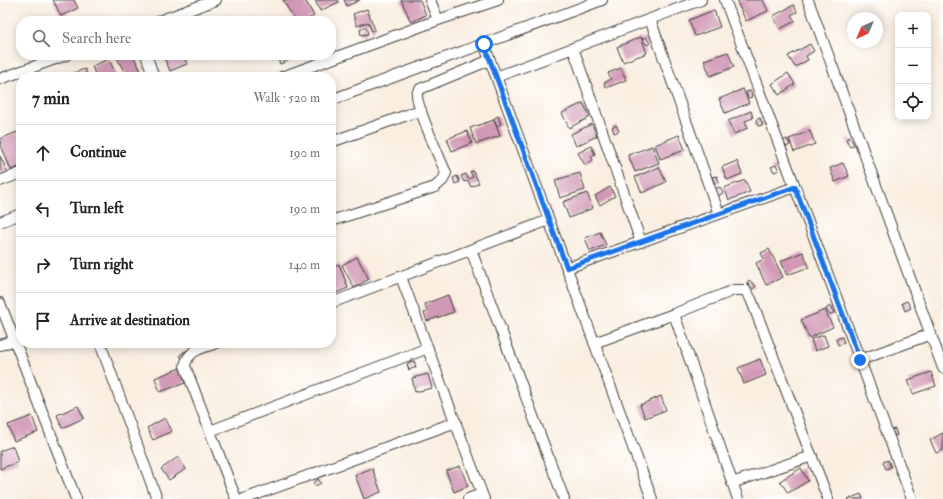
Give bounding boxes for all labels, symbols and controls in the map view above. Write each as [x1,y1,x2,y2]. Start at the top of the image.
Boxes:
north arrow [847,12,883,48]
map controls [895,12,931,120]
button: + [895,12,931,48]
search box [16,16,336,60]
icon: search [30,27,52,49]
text: Search here [62,29,131,48]
route start [475,35,493,53]
button: − [895,48,931,84]
button: locate [895,84,931,120]
text: 7 min [32,88,70,109]
text: Walk · 520 m [253,90,320,106]
icon: ahead [32,142,54,164]
text: Continue [70,143,126,162]
text: 190 m [289,145,320,161]
icon: left [32,198,54,220]
text: Turn left [70,199,124,218]
text: 190 m [289,201,320,217]
icon: right [32,254,54,276]
text: Turn right [70,255,133,274]
text: 140 m [289,257,320,273]
icon: arrive [32,310,54,332]
text: Arrive at destination [70,311,190,330]
route end [851,351,869,369]

